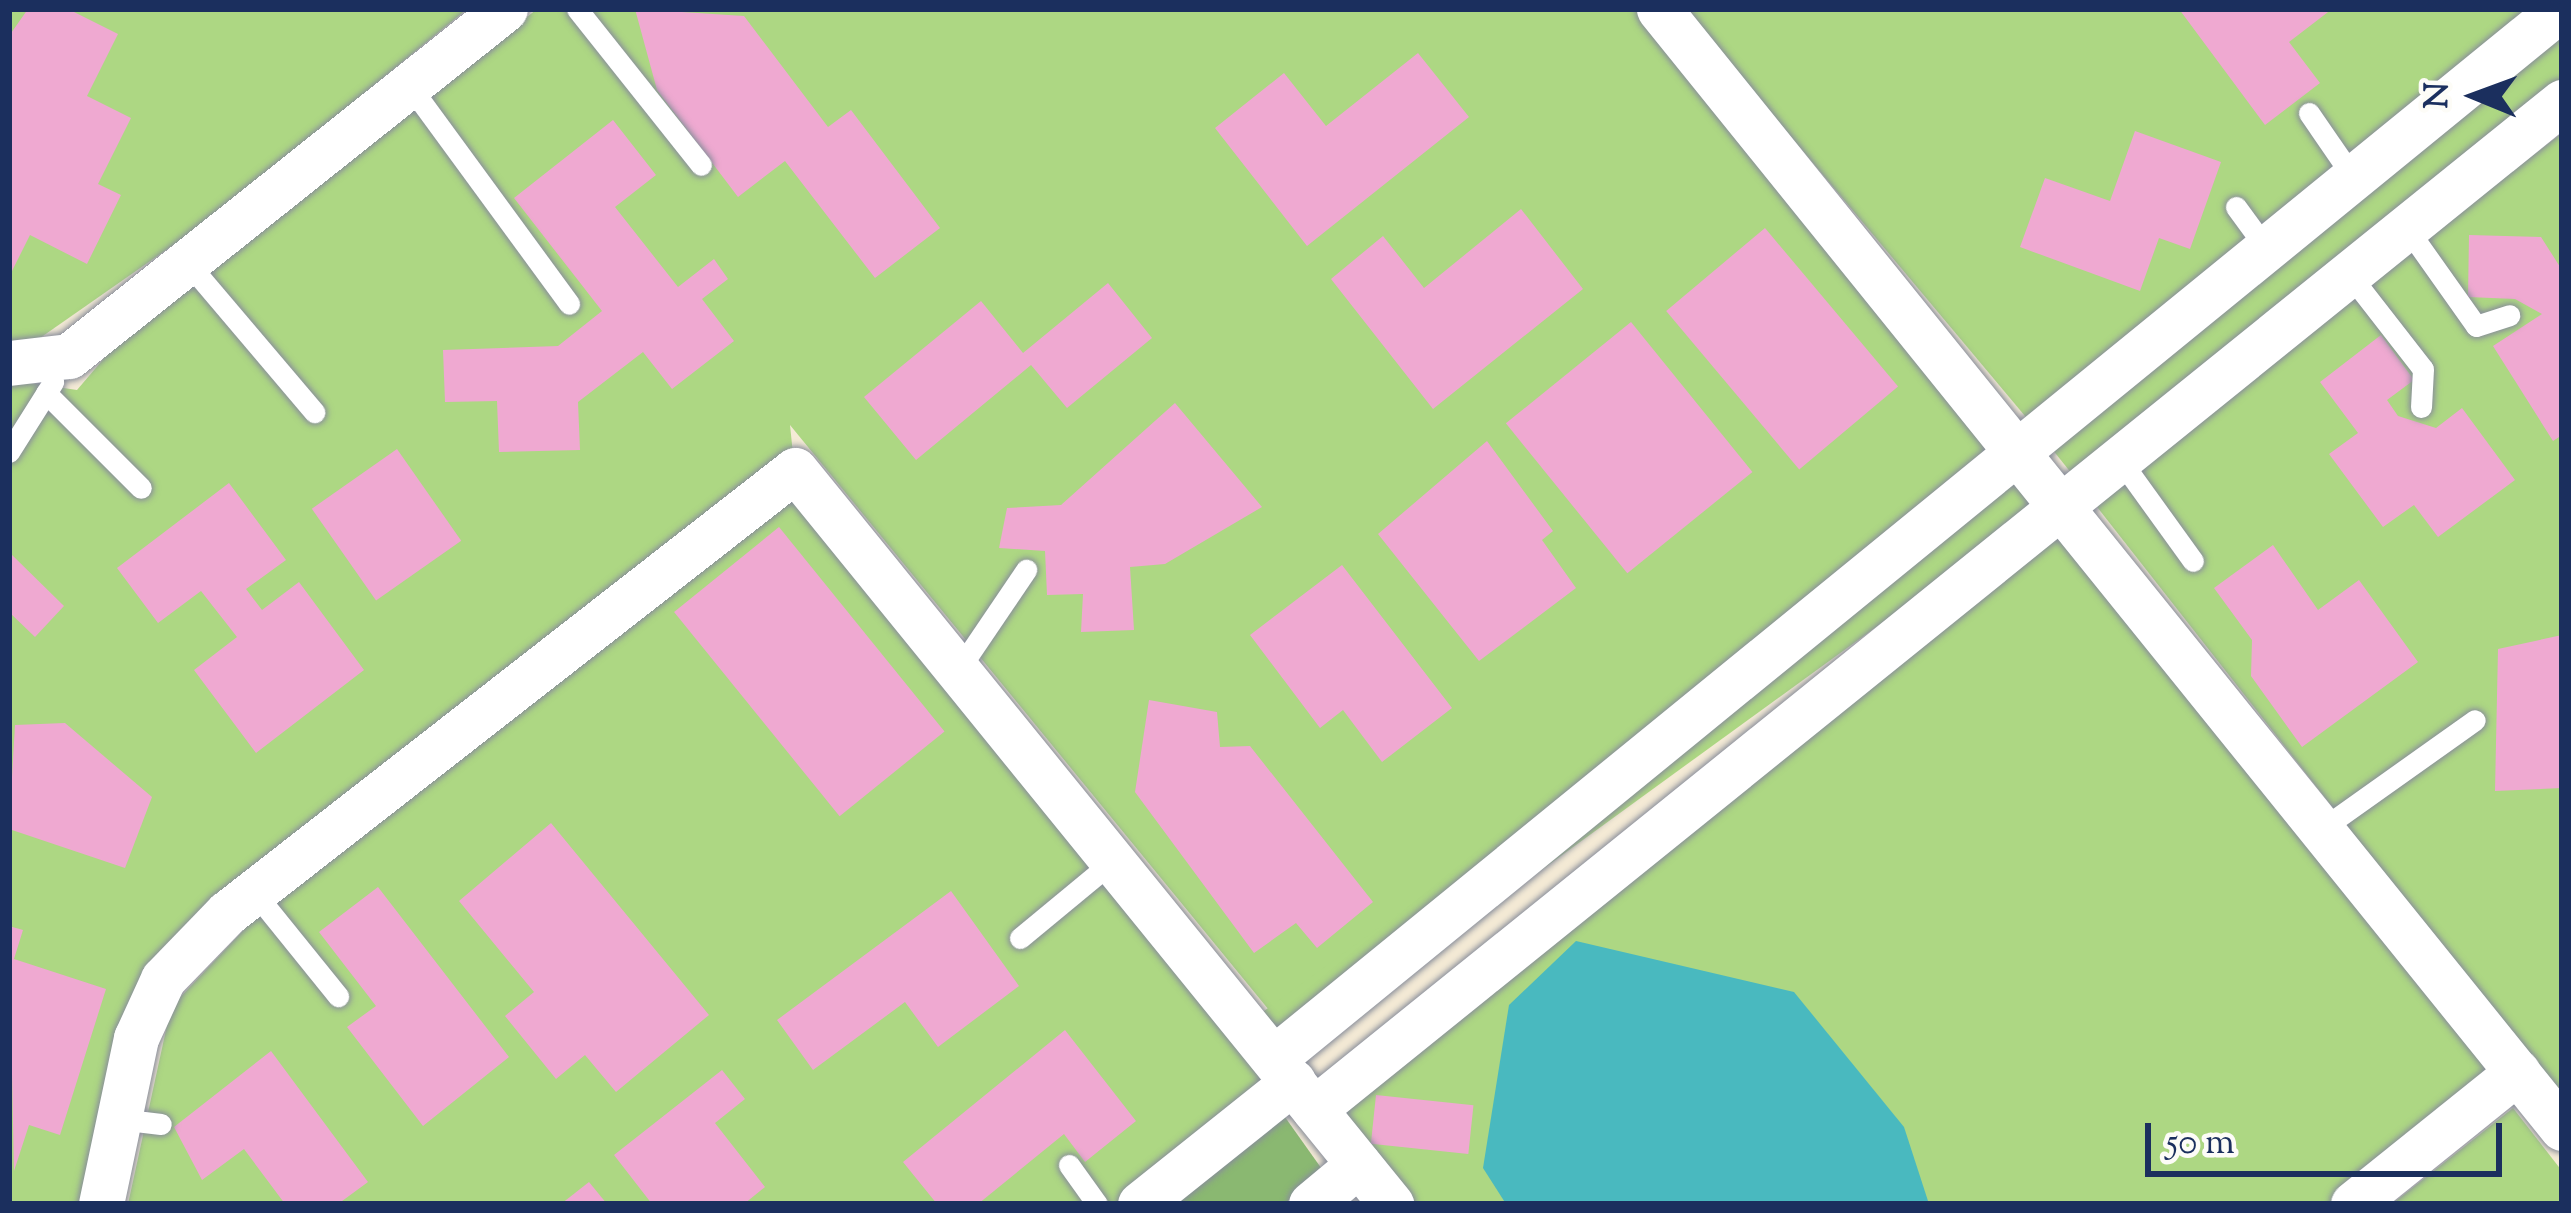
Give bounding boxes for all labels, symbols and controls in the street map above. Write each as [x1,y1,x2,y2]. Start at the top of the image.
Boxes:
north arrow [2415,36,2535,156]
text: N [2415,82,2463,109]
scale bar [2151,1099,2508,1173]
text: 50 m [2166,1118,2235,1170]

